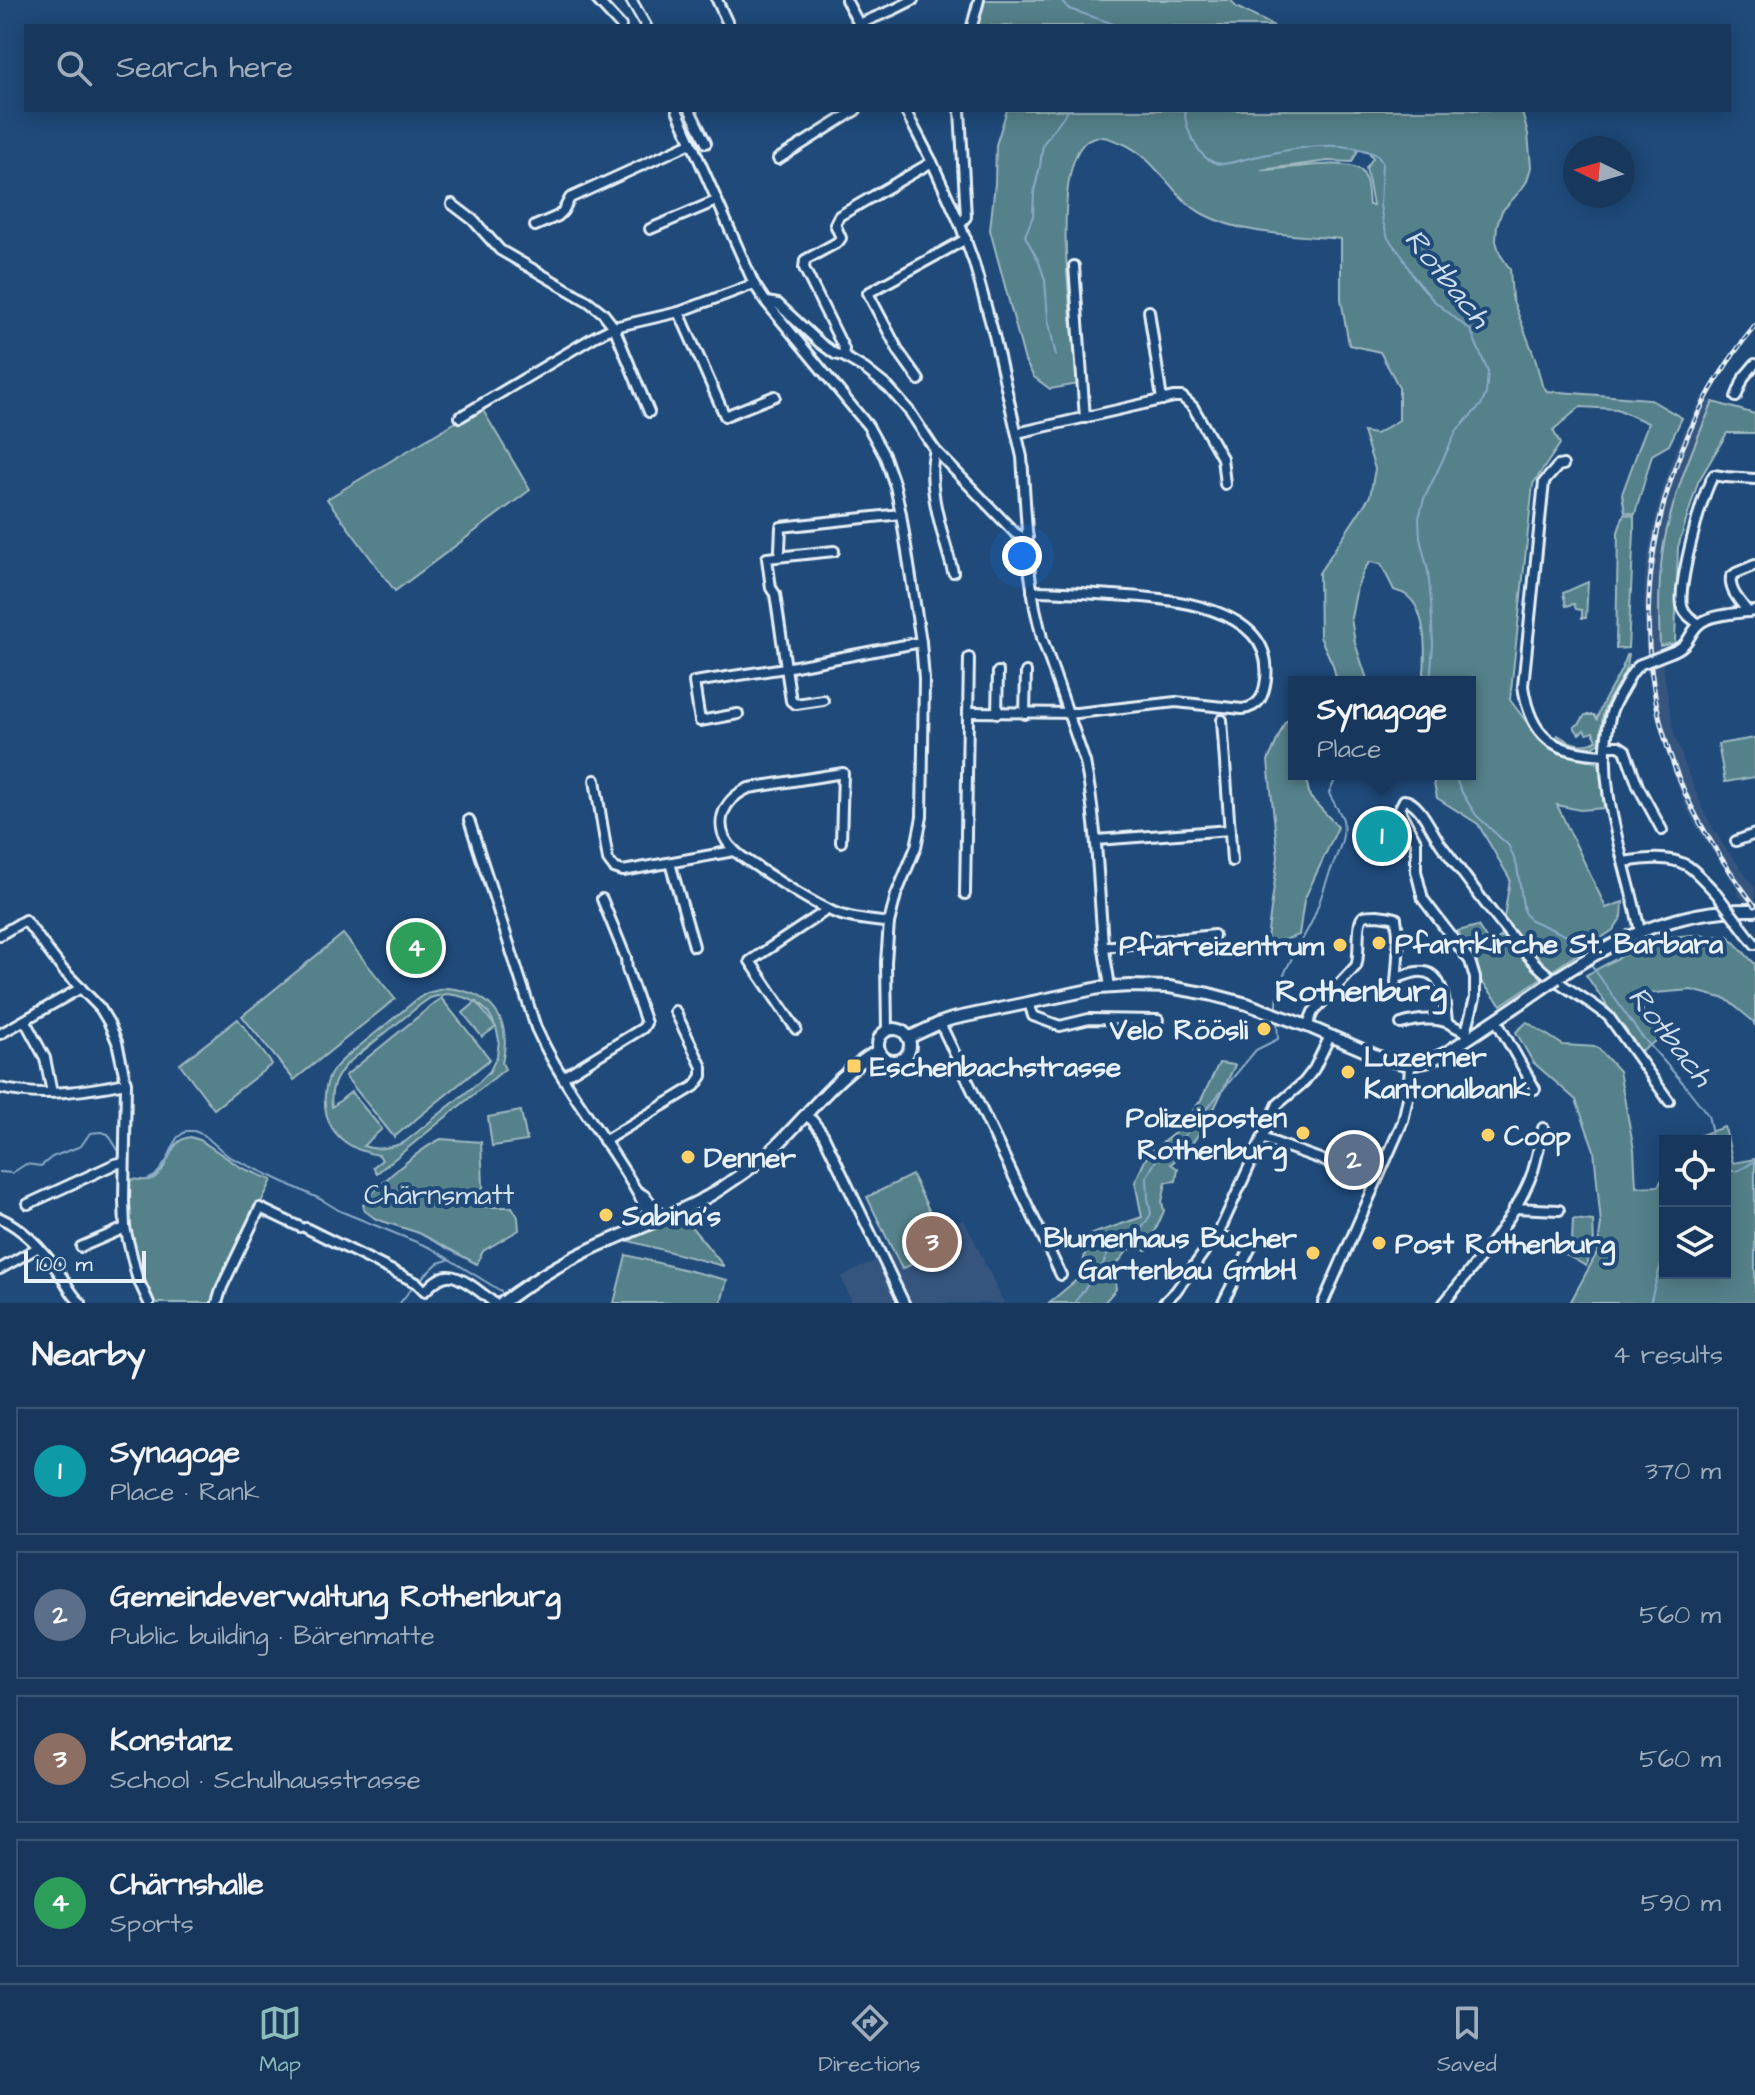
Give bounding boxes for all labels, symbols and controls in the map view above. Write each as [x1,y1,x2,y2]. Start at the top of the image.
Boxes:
search box [24,24,1731,112]
icon: search [52,46,96,90]
text: Search here [116,47,293,89]
north arrow [1563,136,1635,208]
water label: Rotbach [1394,220,1501,338]
your location [1002,536,1042,576]
popup [1288,676,1476,780]
text: Synagoge [1317,689,1447,731]
text: Place [1317,731,1381,767]
pin: 1 [1356,806,1408,866]
pin: 4 [390,918,442,978]
place label: Pfarrkirche St. Barbara [1395,925,1724,964]
place label: Pfarreizentrum [1119,927,1325,966]
marker: Pfarrkirche St. Barbara [1370,934,1388,952]
marker: Pfarreizentrum [1331,936,1349,954]
district label: Rothenburg [1275,969,1447,1015]
water label: Rotbach [1618,978,1723,1096]
place label: Velo Röösli [1109,1011,1249,1050]
marker: Velo Röösli [1255,1020,1273,1038]
place label: Luzerner Kantonalbank [1364,1038,1531,1109]
place label: Eschenbachstrasse [870,1048,1121,1087]
marker: Eschenbachstrasse [845,1057,863,1075]
marker: Luzerner Kantonalbank [1339,1063,1357,1081]
place label: Polizeiposten Rothenburg [1126,1099,1288,1172]
place label: Coop [1504,1117,1571,1157]
marker: Polizeiposten Rothenburg [1294,1124,1312,1142]
marker: Coop [1479,1126,1497,1144]
pin: 2 [1328,1130,1380,1190]
map controls [1659,1135,1731,1279]
button: locate [1659,1135,1731,1207]
place label: Denner [704,1139,796,1178]
marker: Denner [679,1148,697,1166]
park label: Chärnsmatt [364,1176,515,1215]
place label: Sabina's [621,1197,721,1236]
marker: Sabina's [597,1206,615,1224]
button: layers [1659,1207,1731,1279]
pin: 3 [906,1212,958,1272]
place label: Blumenhaus Bucher Gartenbau GmbH [1044,1219,1298,1290]
place label: Post Rothenburg [1395,1225,1616,1266]
marker: Post Rothenburg [1370,1234,1388,1252]
marker: Blumenhaus Bucher Gartenbau GmbH [1304,1244,1322,1262]
scale bar [24,1247,146,1283]
text: 100 m [36,1249,93,1280]
text: Nearby [32,1331,146,1379]
text: 4 results [1613,1337,1723,1373]
text: Synagoge [110,1432,240,1474]
text: 1 [58,1453,62,1489]
text: 370 m [1645,1453,1721,1489]
text: Place · Rank [110,1474,260,1510]
text: Gemeindeverwaltung Rothenburg [110,1576,561,1618]
text: 2 [53,1597,67,1633]
text: 560 m [1639,1597,1721,1633]
text: Public building · Bärenmatte [110,1618,435,1654]
text: Konstanz [110,1720,232,1762]
text: 3 [53,1741,67,1777]
text: 560 m [1639,1741,1721,1777]
text: School · Schulhausstrasse [110,1762,421,1798]
text: Chärnshalle [110,1864,264,1906]
text: 4 [51,1885,69,1921]
text: 590 m [1641,1885,1721,1921]
text: Sports [110,1906,194,1942]
tab: Map [258,2001,302,2080]
tab: Directions [818,2001,921,2080]
tab: Saved [1437,2001,1497,2080]

